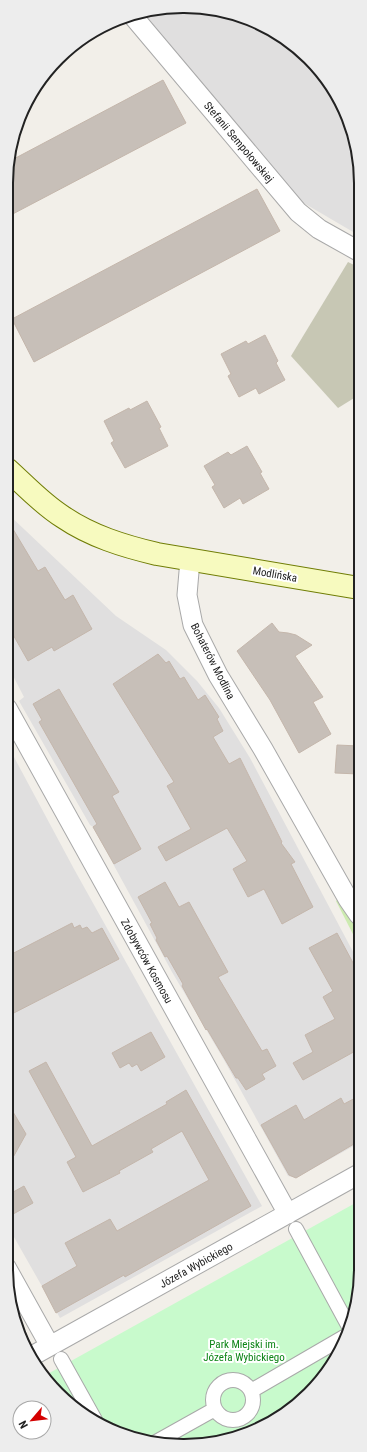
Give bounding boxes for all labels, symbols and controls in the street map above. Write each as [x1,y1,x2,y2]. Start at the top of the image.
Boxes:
street label: Stefanii Sempołowskiej [201,99,276,185]
street label: Modlińska [252,564,298,585]
street label: Bohaterów Modlina [188,621,237,702]
street label: Zdobywców Kosmosu [118,917,175,1006]
street label: Józefa Wybickiego [157,1240,235,1291]
park label: Park Miejski im. Józefa Wybickiego [203,1338,285,1364]
north arrow [12,1400,52,1440]
text: N [16,1418,31,1430]

